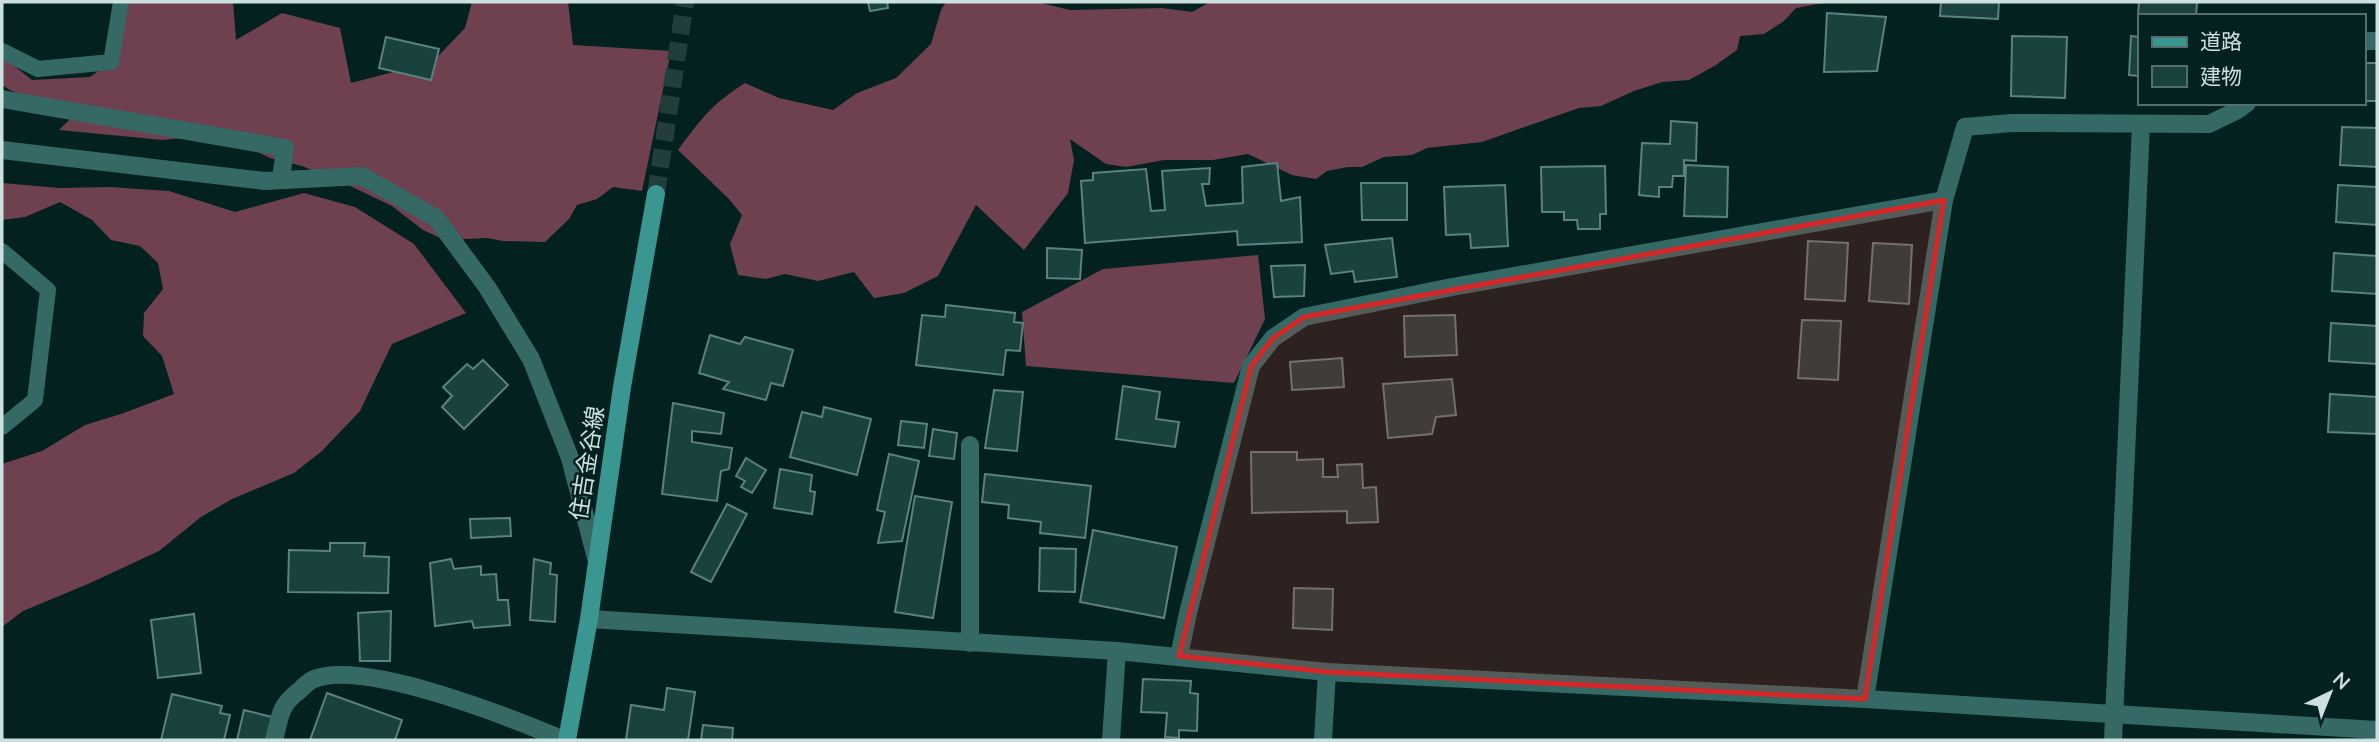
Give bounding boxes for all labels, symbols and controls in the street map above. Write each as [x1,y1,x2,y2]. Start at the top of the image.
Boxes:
legend [2138,14,2365,105]
text: 道路 [2200,28,2242,53]
text: 建物 [2200,63,2242,88]
street label: 住吉金谷線 [563,404,609,522]
north arrow [2295,658,2365,728]
text: N [2329,667,2355,694]

